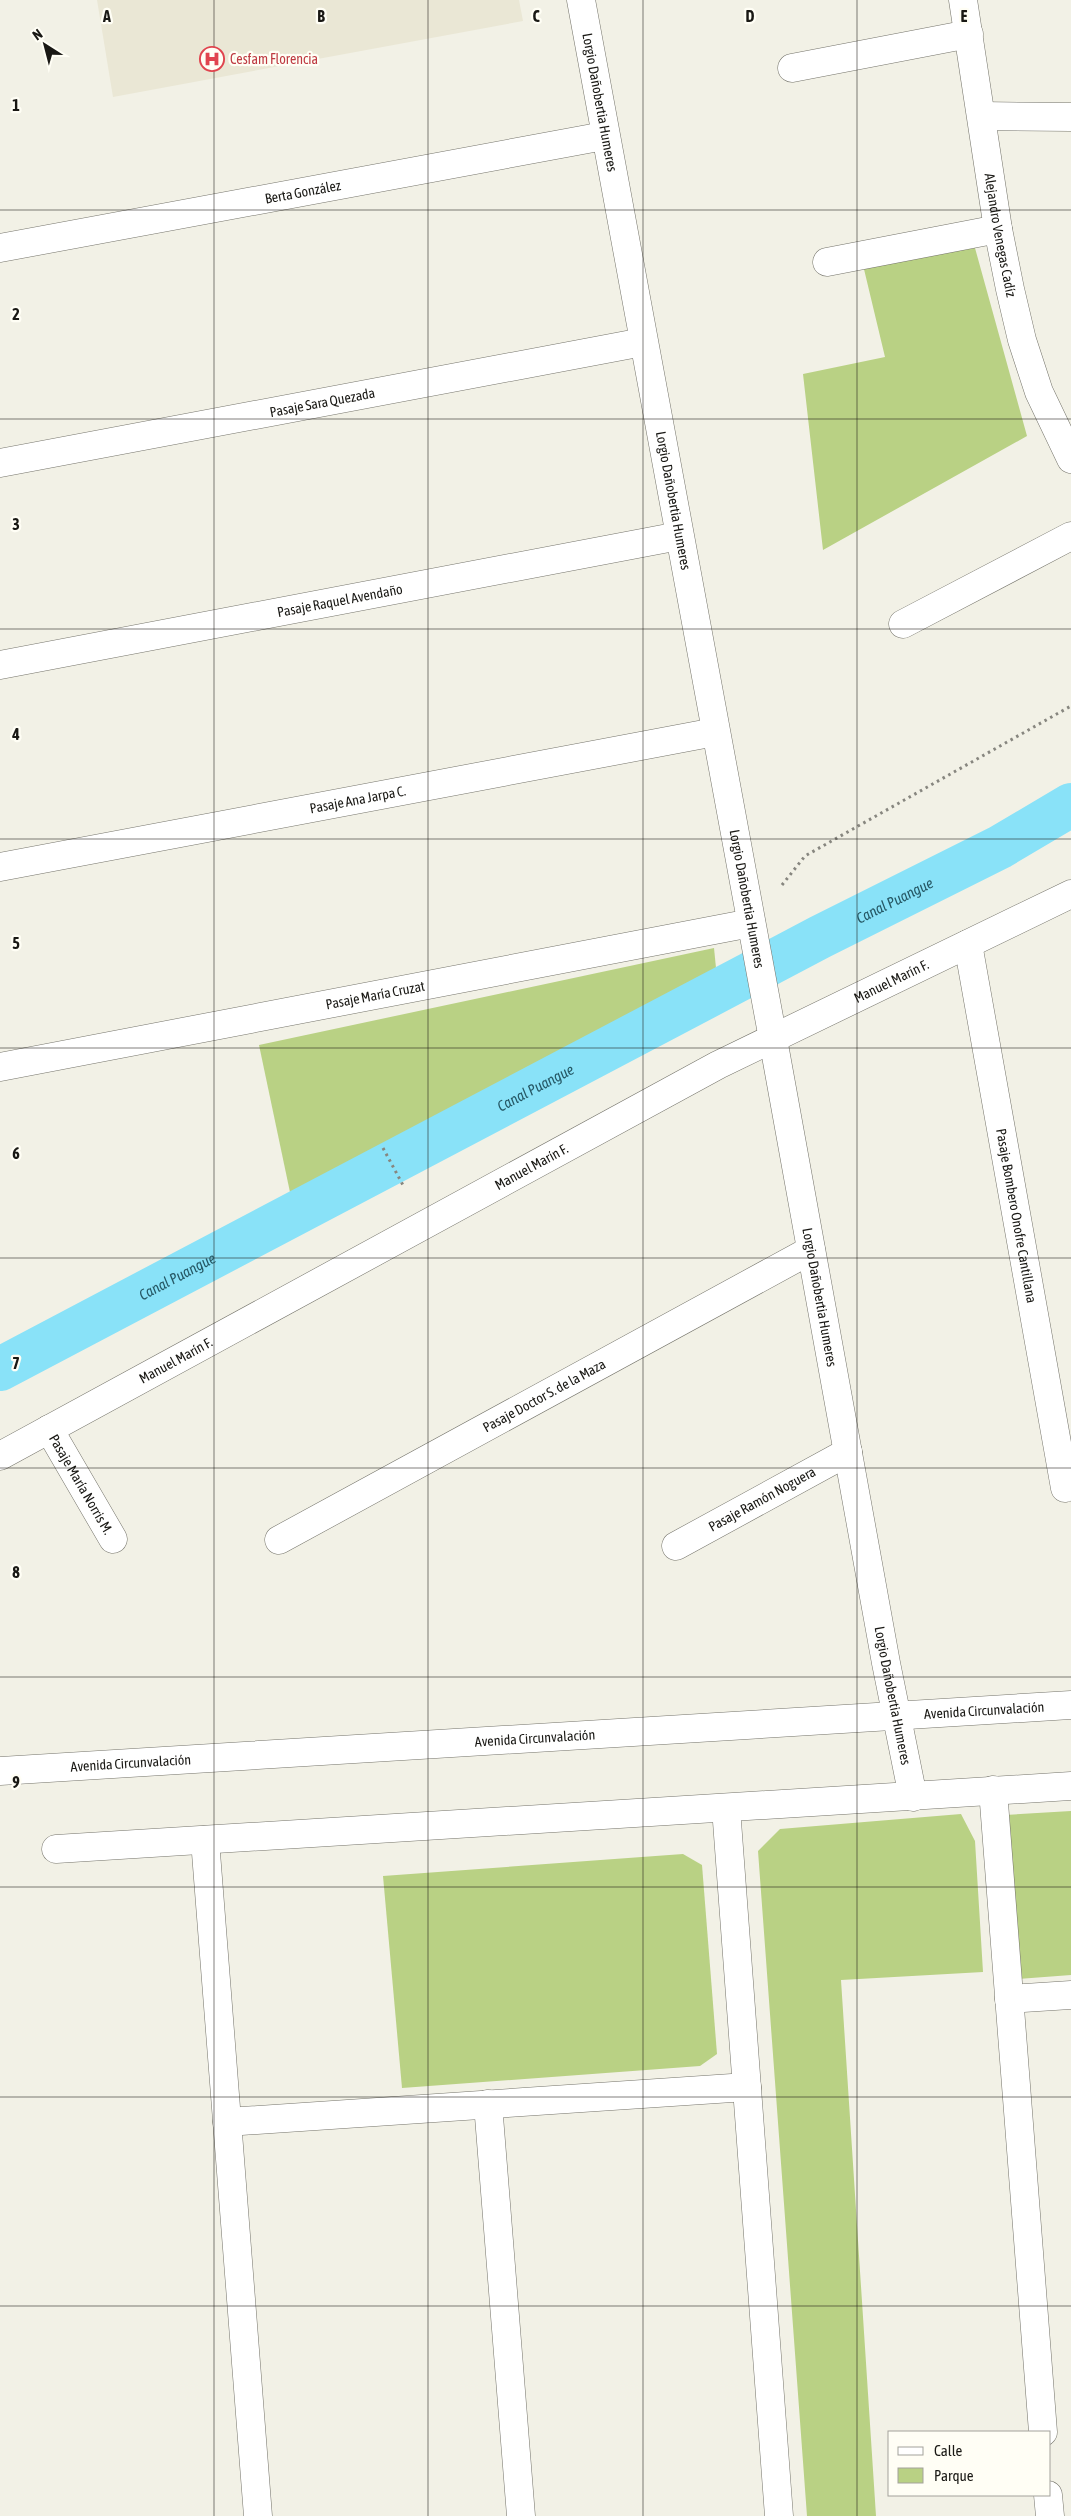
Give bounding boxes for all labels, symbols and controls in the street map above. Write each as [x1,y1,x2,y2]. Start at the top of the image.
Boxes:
text: A [102,7,111,25]
text: B [317,7,325,25]
text: C [532,7,540,25]
text: D [746,7,755,25]
text: E [961,7,968,25]
north arrow [20,20,70,70]
text: N [29,26,45,43]
street label: Lorgio Dañobertia Humeres [579,32,621,173]
hospital icon: Cesfam Florencia [199,46,225,72]
place label: Cesfam Florencia [230,51,318,67]
text: 1 [12,96,20,114]
street label: Alejandro Venegas Cadíz [982,172,1020,299]
street label: Berta González [264,177,342,207]
text: 2 [12,305,20,323]
street label: Pasaje Sara Quezada [268,385,376,420]
street label: Lorgio Dañobertia Humeres [653,430,694,571]
text: 3 [12,515,20,533]
street label: Pasaje Raquel Avendaño [276,581,404,620]
text: 4 [11,725,20,743]
street label: Pasaje Ana Jarpa C. [308,783,407,816]
street label: Lorgio Dañobertia Humeres [726,828,768,970]
water label: Canal Puangue [853,873,936,926]
text: 5 [12,934,20,952]
street label: Manuel Marín F. [851,956,931,1006]
street label: Pasaje María Cruzat [324,978,426,1012]
water label: Canal Puangue [494,1060,577,1114]
street label: Pasaje Bombero Onofre Cantillana [993,1127,1040,1304]
street label: Manuel Marín F. [492,1140,571,1193]
text: 6 [12,1144,20,1162]
street label: Lorgio Dañobertia Humeres [799,1227,840,1368]
water label: Canal Puangue [136,1249,218,1303]
street label: Manuel Marín F. [136,1334,215,1387]
text: 7 [12,1354,20,1372]
street label: Pasaje Doctor S. de la Maza [480,1356,608,1435]
street label: Pasaje María Norris M. [46,1431,117,1537]
street label: Pasaje Ramón Noguera [706,1463,818,1535]
text: 8 [12,1563,20,1581]
street label: Lorgio Dañobertia Humeres [872,1625,914,1766]
street label: Avenida Circunvalación [923,1699,1045,1722]
street label: Avenida Circunvalación [474,1726,596,1750]
street label: Avenida Circunvalación [70,1751,191,1775]
text: 9 [12,1773,20,1791]
legend [888,2431,1051,2496]
text: Calle [934,2442,963,2459]
text: Parque [934,2467,974,2484]

